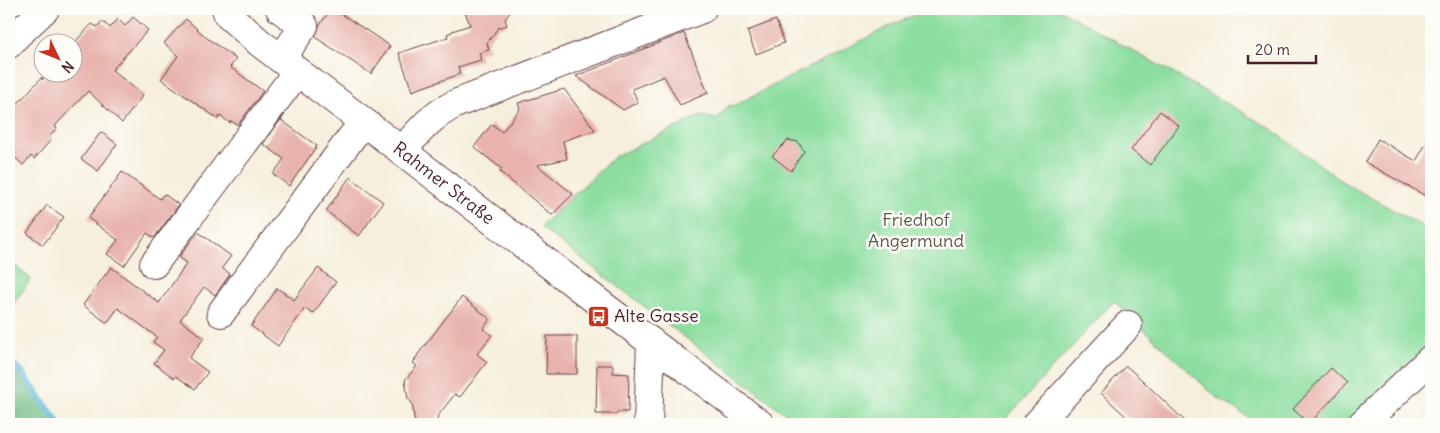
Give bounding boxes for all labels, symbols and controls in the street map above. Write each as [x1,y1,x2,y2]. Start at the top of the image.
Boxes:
north arrow [32,32,82,82]
scale bar [1248,32,1315,64]
text: 20 m [1255,40,1290,59]
text: N [58,57,77,77]
street label: Rahmer Straße [389,136,499,229]
park label: Friedhof Angermund [868,208,965,252]
bus stop icon: Alte Gasse [586,304,610,328]
place label: Alte Gasse [614,304,699,327]

